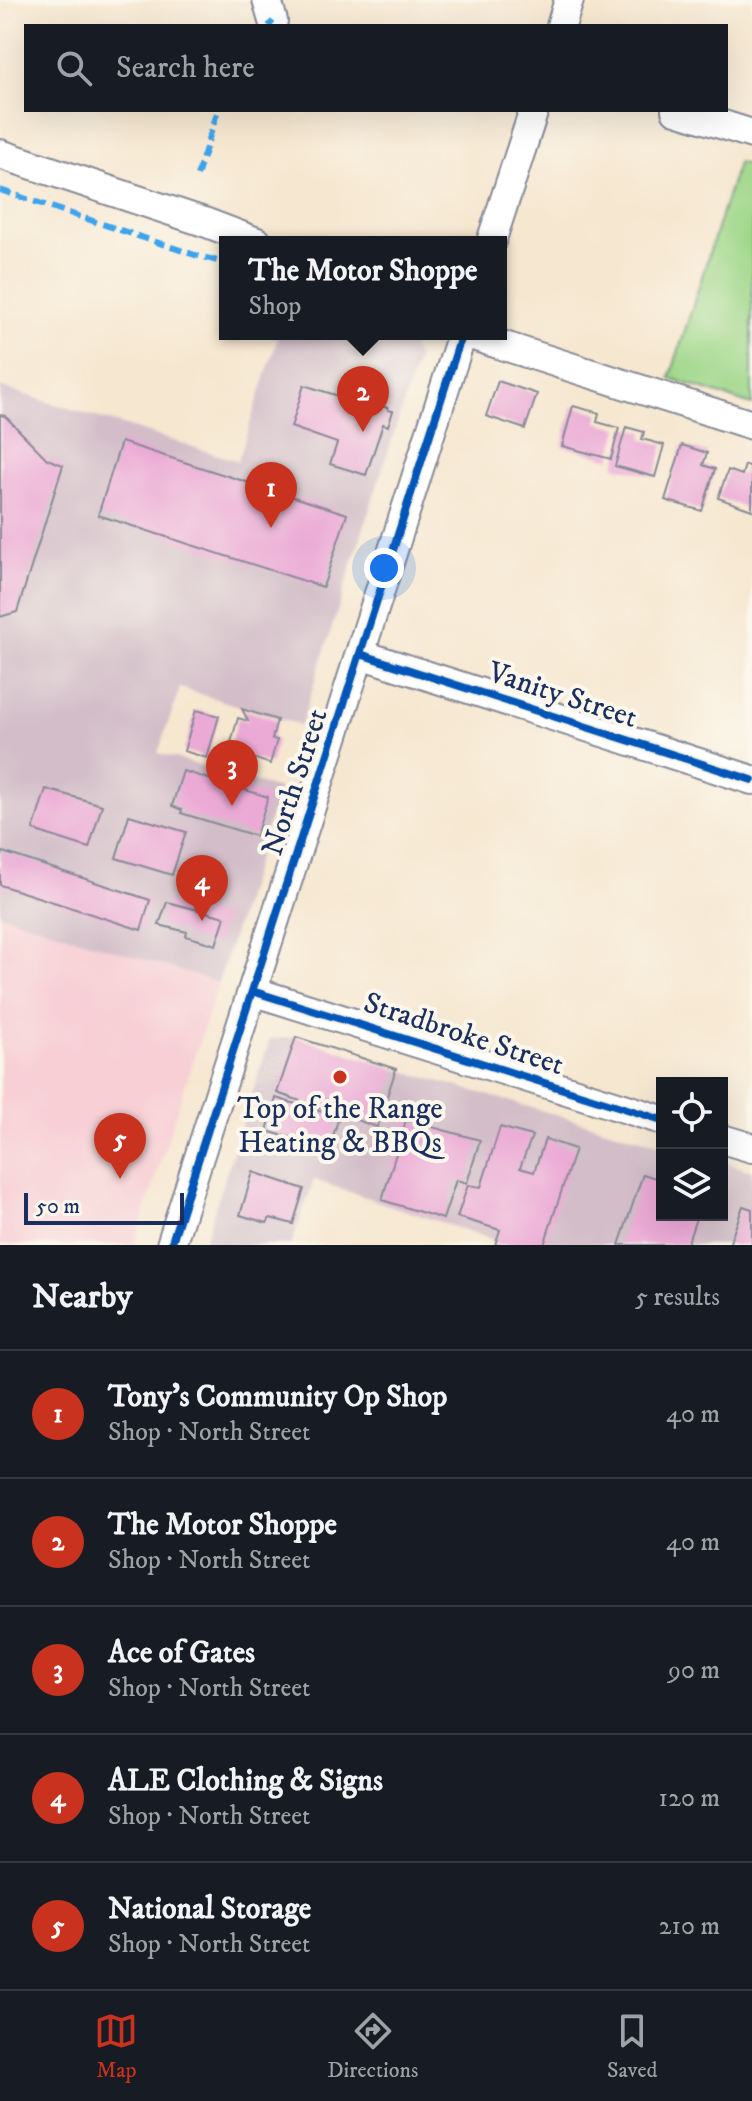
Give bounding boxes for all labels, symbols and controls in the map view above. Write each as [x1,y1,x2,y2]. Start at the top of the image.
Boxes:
search box [24,24,728,112]
icon: search [52,46,96,90]
text: Search here [116,50,255,87]
popup [219,236,507,340]
text: The Motor Shoppe [249,253,477,290]
text: Shop [249,290,301,323]
pin: 2 [337,366,389,432]
pin: 1 [245,462,297,528]
your location [364,548,404,588]
street label: Vanity Street [482,654,642,737]
street label: North Street [254,704,337,861]
pin: 3 [206,740,258,806]
pin: 4 [176,855,228,921]
street label: Stradbroke Street [359,985,568,1084]
marker: Top of the Range Heating & BBQs [331,1068,349,1086]
map controls [656,1077,728,1221]
button: locate [656,1077,728,1149]
place label: Top of the Range Heating & BBQs [237,1091,446,1162]
pin: 5 [94,1113,146,1179]
button: layers [656,1149,728,1221]
scale bar [24,1189,184,1225]
text: 50 m [36,1193,80,1220]
text: Nearby [32,1276,133,1318]
text: 5 results [635,1281,720,1314]
text: Tony's Community Op Shop [108,1379,447,1416]
text: 1 [53,1398,63,1431]
text: 40 m [666,1398,720,1431]
text: Shop · North Street [108,1416,310,1449]
text: The Motor Shoppe [108,1507,337,1544]
text: 2 [52,1526,64,1559]
text: 40 m [666,1526,720,1559]
text: Shop · North Street [108,1544,310,1577]
text: Ace of Gates [108,1635,255,1672]
text: 3 [53,1654,63,1687]
text: 90 m [668,1654,720,1687]
text: Shop · North Street [108,1672,310,1705]
text: ALE Clothing & Signs [108,1763,383,1800]
text: 4 [51,1782,65,1815]
text: 120 m [659,1782,720,1815]
text: Shop · North Street [108,1800,310,1833]
text: National Storage [108,1891,311,1928]
text: 5 [52,1910,64,1943]
text: 210 m [659,1910,720,1943]
text: Shop · North Street [108,1928,310,1961]
tab: Map [94,2009,138,2084]
tab: Directions [327,2009,418,2084]
tab: Saved [607,2009,658,2084]

